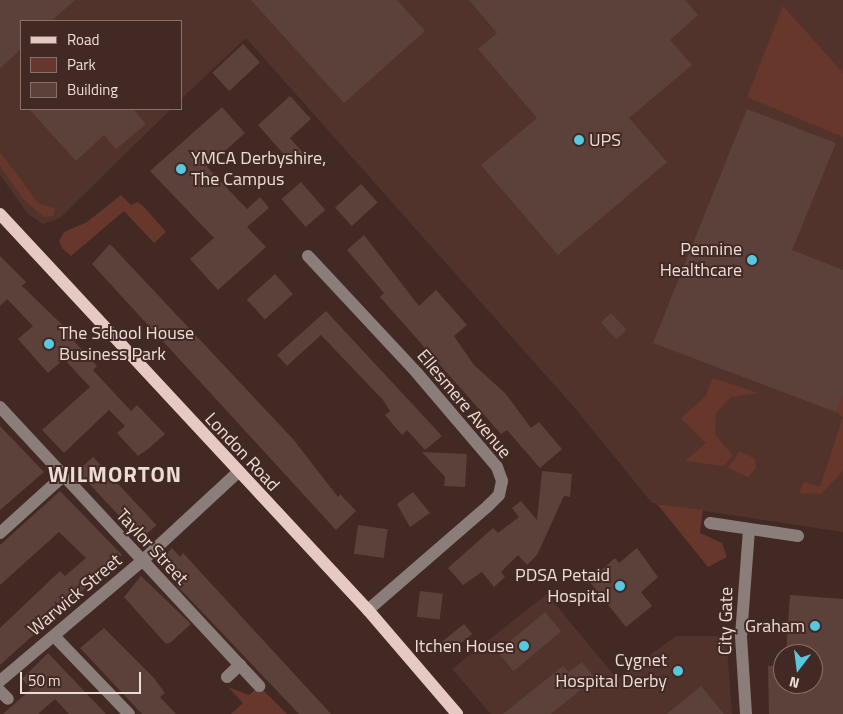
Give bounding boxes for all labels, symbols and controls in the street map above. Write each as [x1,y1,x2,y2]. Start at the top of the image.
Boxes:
legend [20,20,182,110]
text: Road [67,28,99,51]
text: Park [67,53,96,76]
text: Building [67,78,118,101]
place label: UPS [589,129,621,151]
marker: UPS [573,134,585,146]
place label: YMCA Derbyshire, The Campus [191,148,326,190]
marker: YMCA Derbyshire, The Campus [175,163,187,175]
place label: Pennine Healthcare [660,239,742,282]
marker: Pennine Healthcare [746,254,758,266]
place label: The School House Business Park [59,323,194,366]
marker: The School House Business Park [43,338,55,350]
street label: Ellesmere Avenue [412,345,516,463]
street label: London Road [200,408,284,496]
district label: WILMORTON [47,462,183,488]
street label: Taylor Street [111,505,193,589]
street label: Warwick Street [24,550,126,640]
place label: PDSA Petaid Hospital [515,565,610,608]
marker: PDSA Petaid Hospital [614,580,626,592]
street label: City Gate [715,587,737,655]
place label: Graham [745,615,805,637]
marker: Graham [809,620,821,632]
place label: Itchen House [414,635,514,657]
marker: Itchen House [518,640,530,652]
north arrow [773,644,823,694]
place label: Cygnet Hospital Derby [555,650,667,692]
scale bar [22,662,144,694]
marker: Cygnet Hospital Derby [671,664,685,678]
text: 50 m [28,669,61,692]
text: N [787,672,802,694]

